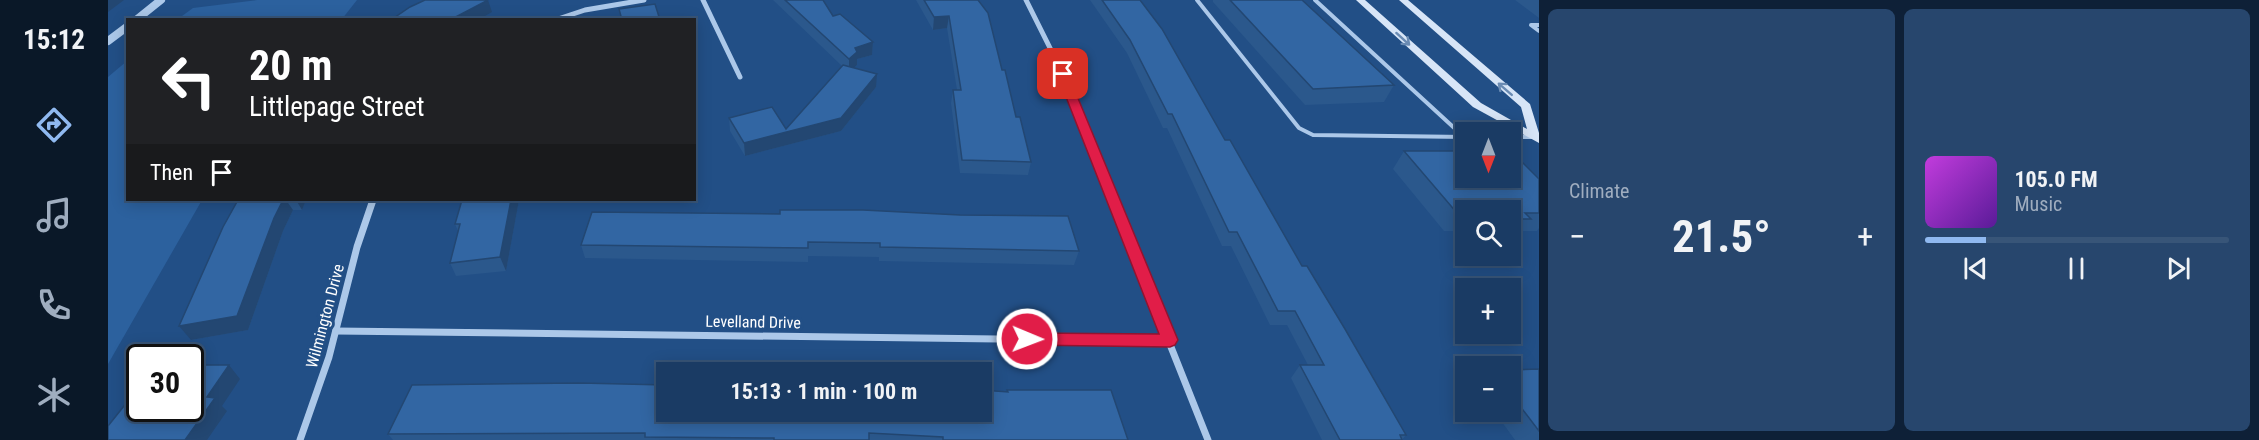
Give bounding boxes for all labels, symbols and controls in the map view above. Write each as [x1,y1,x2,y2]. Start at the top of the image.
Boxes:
text: 15:12 [23,24,85,56]
one-way arrow [1395,32,1410,46]
text: 20 m [249,41,332,90]
icon: left [150,42,228,120]
pin [1037,48,1088,99]
icon: arrive [1046,57,1079,90]
one-way arrow [1498,82,1513,96]
text: Littlepage Street [249,91,425,123]
icon: directions [33,104,75,146]
north arrow [1455,122,1521,188]
map controls [1455,122,1521,422]
icon: arrive [205,156,238,189]
text: Then [150,160,193,185]
text: 105.0 FM [2015,167,2098,192]
text: Climate [1569,179,1629,203]
text: Music [2015,192,2062,216]
icon: music [33,194,75,236]
button: search [1455,200,1521,266]
text: 21.5° [1672,210,1771,263]
text: − [1569,217,1586,256]
text: + [1857,217,1873,256]
icon: previous [1959,252,1992,285]
icon: pause [2060,252,2093,285]
icon: next [2162,252,2195,285]
street label: Wilmington Drive [302,262,348,370]
button: + [1455,278,1521,344]
icon: phone [33,284,75,326]
position arrow [995,307,1059,371]
street label: Levelland Drive [705,312,801,332]
speed limit sign: 30 [126,344,204,422]
button: − [1455,356,1521,422]
icon: climate [33,374,75,416]
text: 15:13 · 1 min · 100 m [731,379,917,404]

